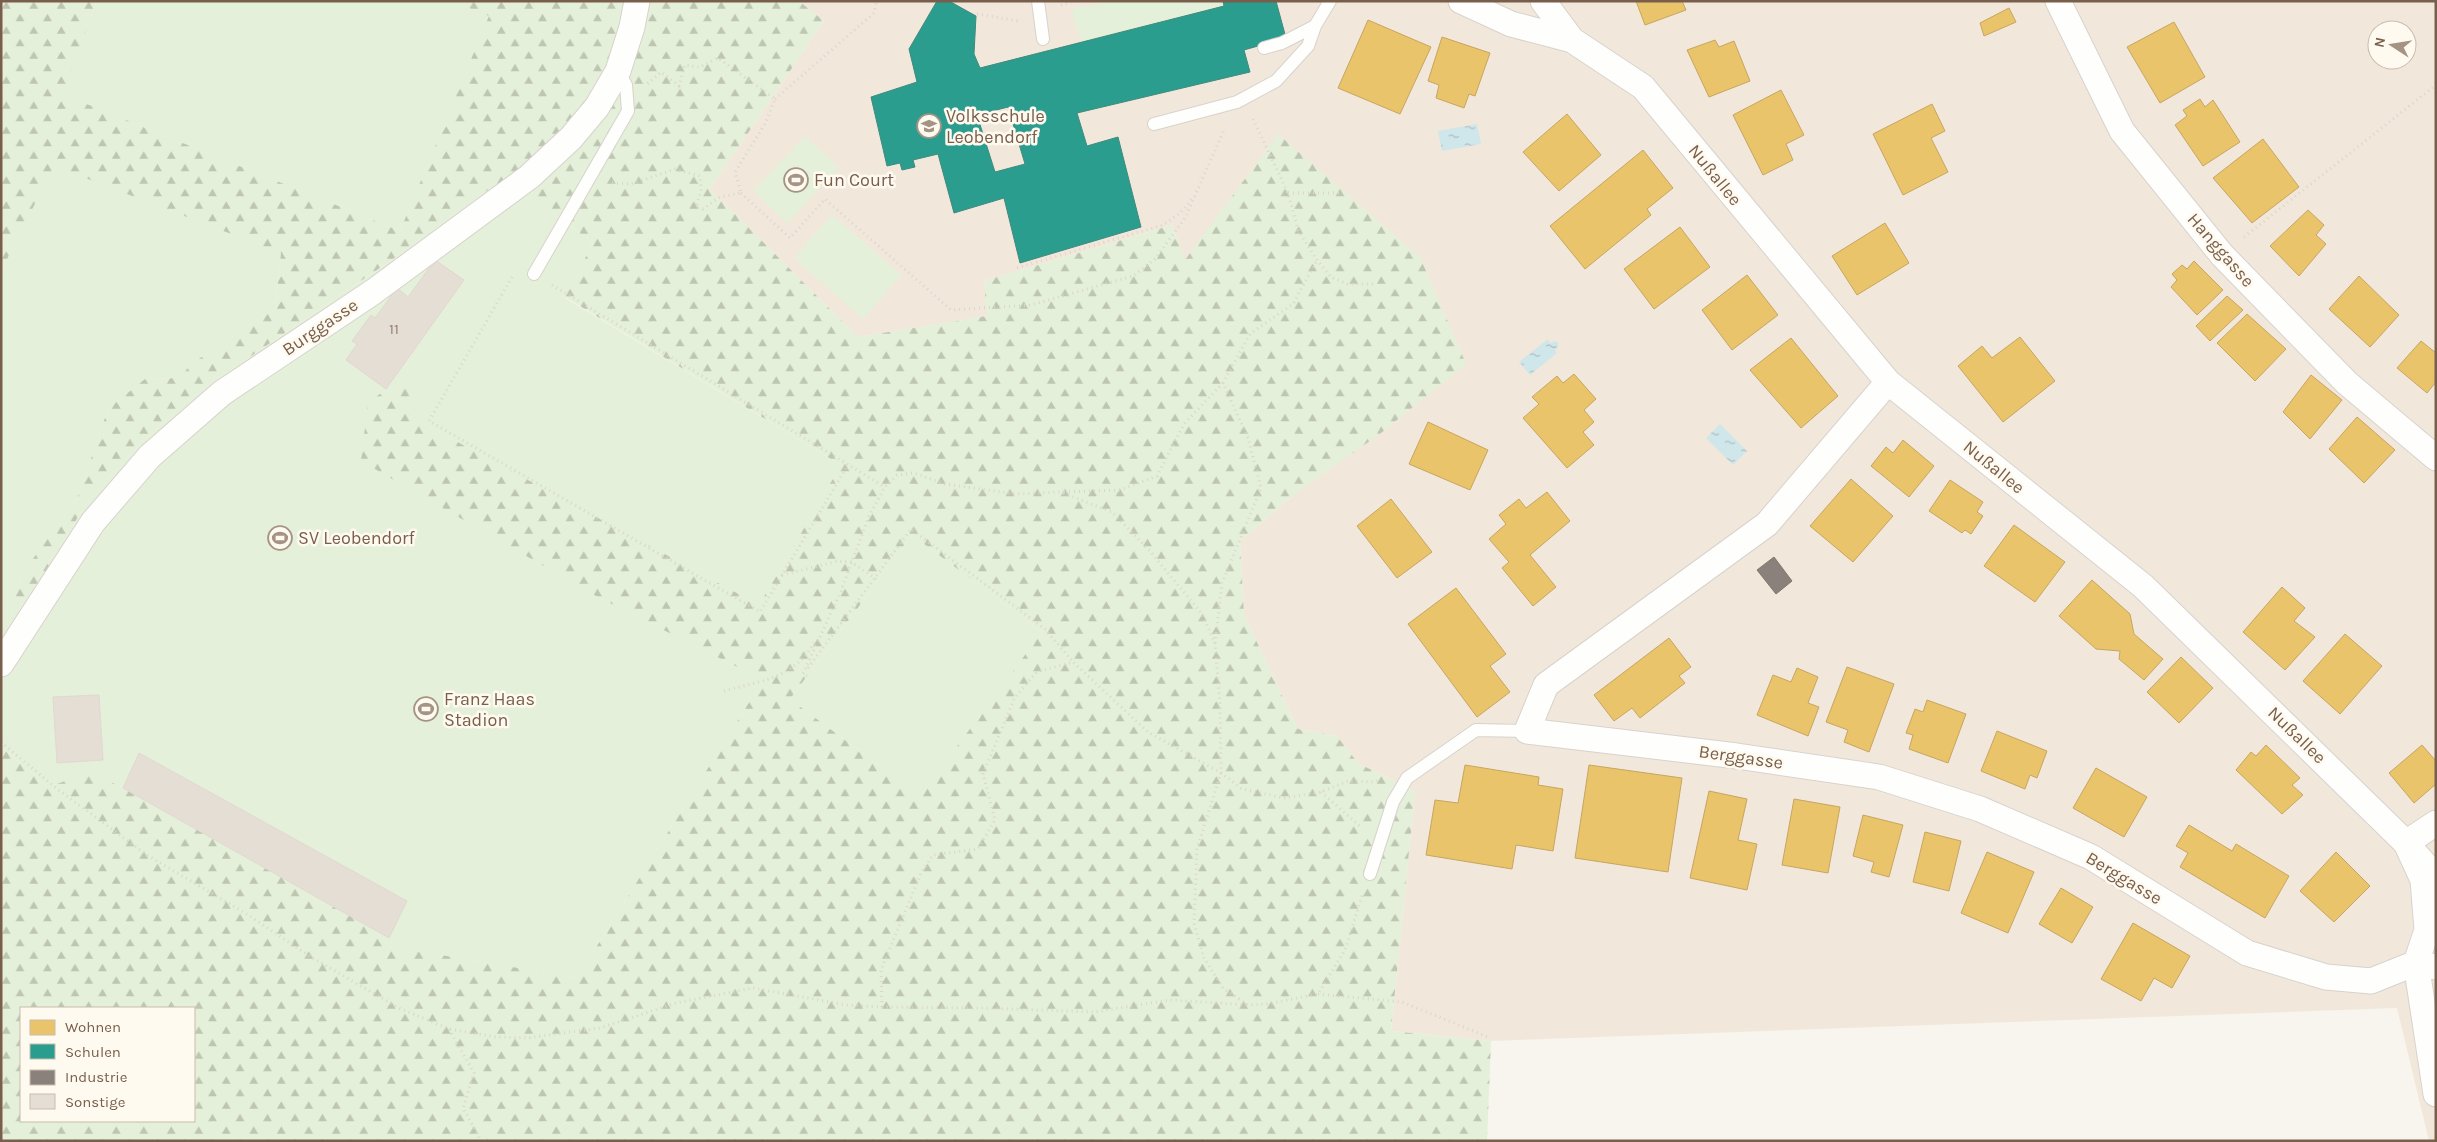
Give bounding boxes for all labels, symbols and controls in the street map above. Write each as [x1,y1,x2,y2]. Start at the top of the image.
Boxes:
north arrow [2367,20,2417,70]
text: N [2370,36,2389,49]
place label: Volksschule Leobendorf [946,105,1045,148]
school or university icon: Volksschule Leobendorf [916,113,942,139]
street label: Nußallee [1684,140,1746,210]
sports icon: Fun Court [783,167,809,193]
place label: Fun Court [814,169,894,191]
street label: Hanggasse [2183,208,2259,292]
street label: Burggasse [278,294,362,360]
house number: 11 [389,320,399,338]
street label: Nußallee [1959,436,2029,498]
sports icon: SV Leobendorf [267,525,293,551]
place label: SV Leobendorf [298,527,416,549]
place label: Franz Haas Stadion [444,688,535,731]
sports icon: Franz Haas Stadion [413,696,439,722]
street label: Nußallee [2263,702,2331,768]
street label: Berggasse [1697,740,1785,774]
street label: Berggasse [2082,847,2166,909]
legend [20,1007,195,1122]
text: Wohnen [65,1018,121,1036]
text: Schulen [65,1043,121,1061]
text: Industrie [65,1068,127,1086]
text: Sonstige [65,1093,125,1111]

